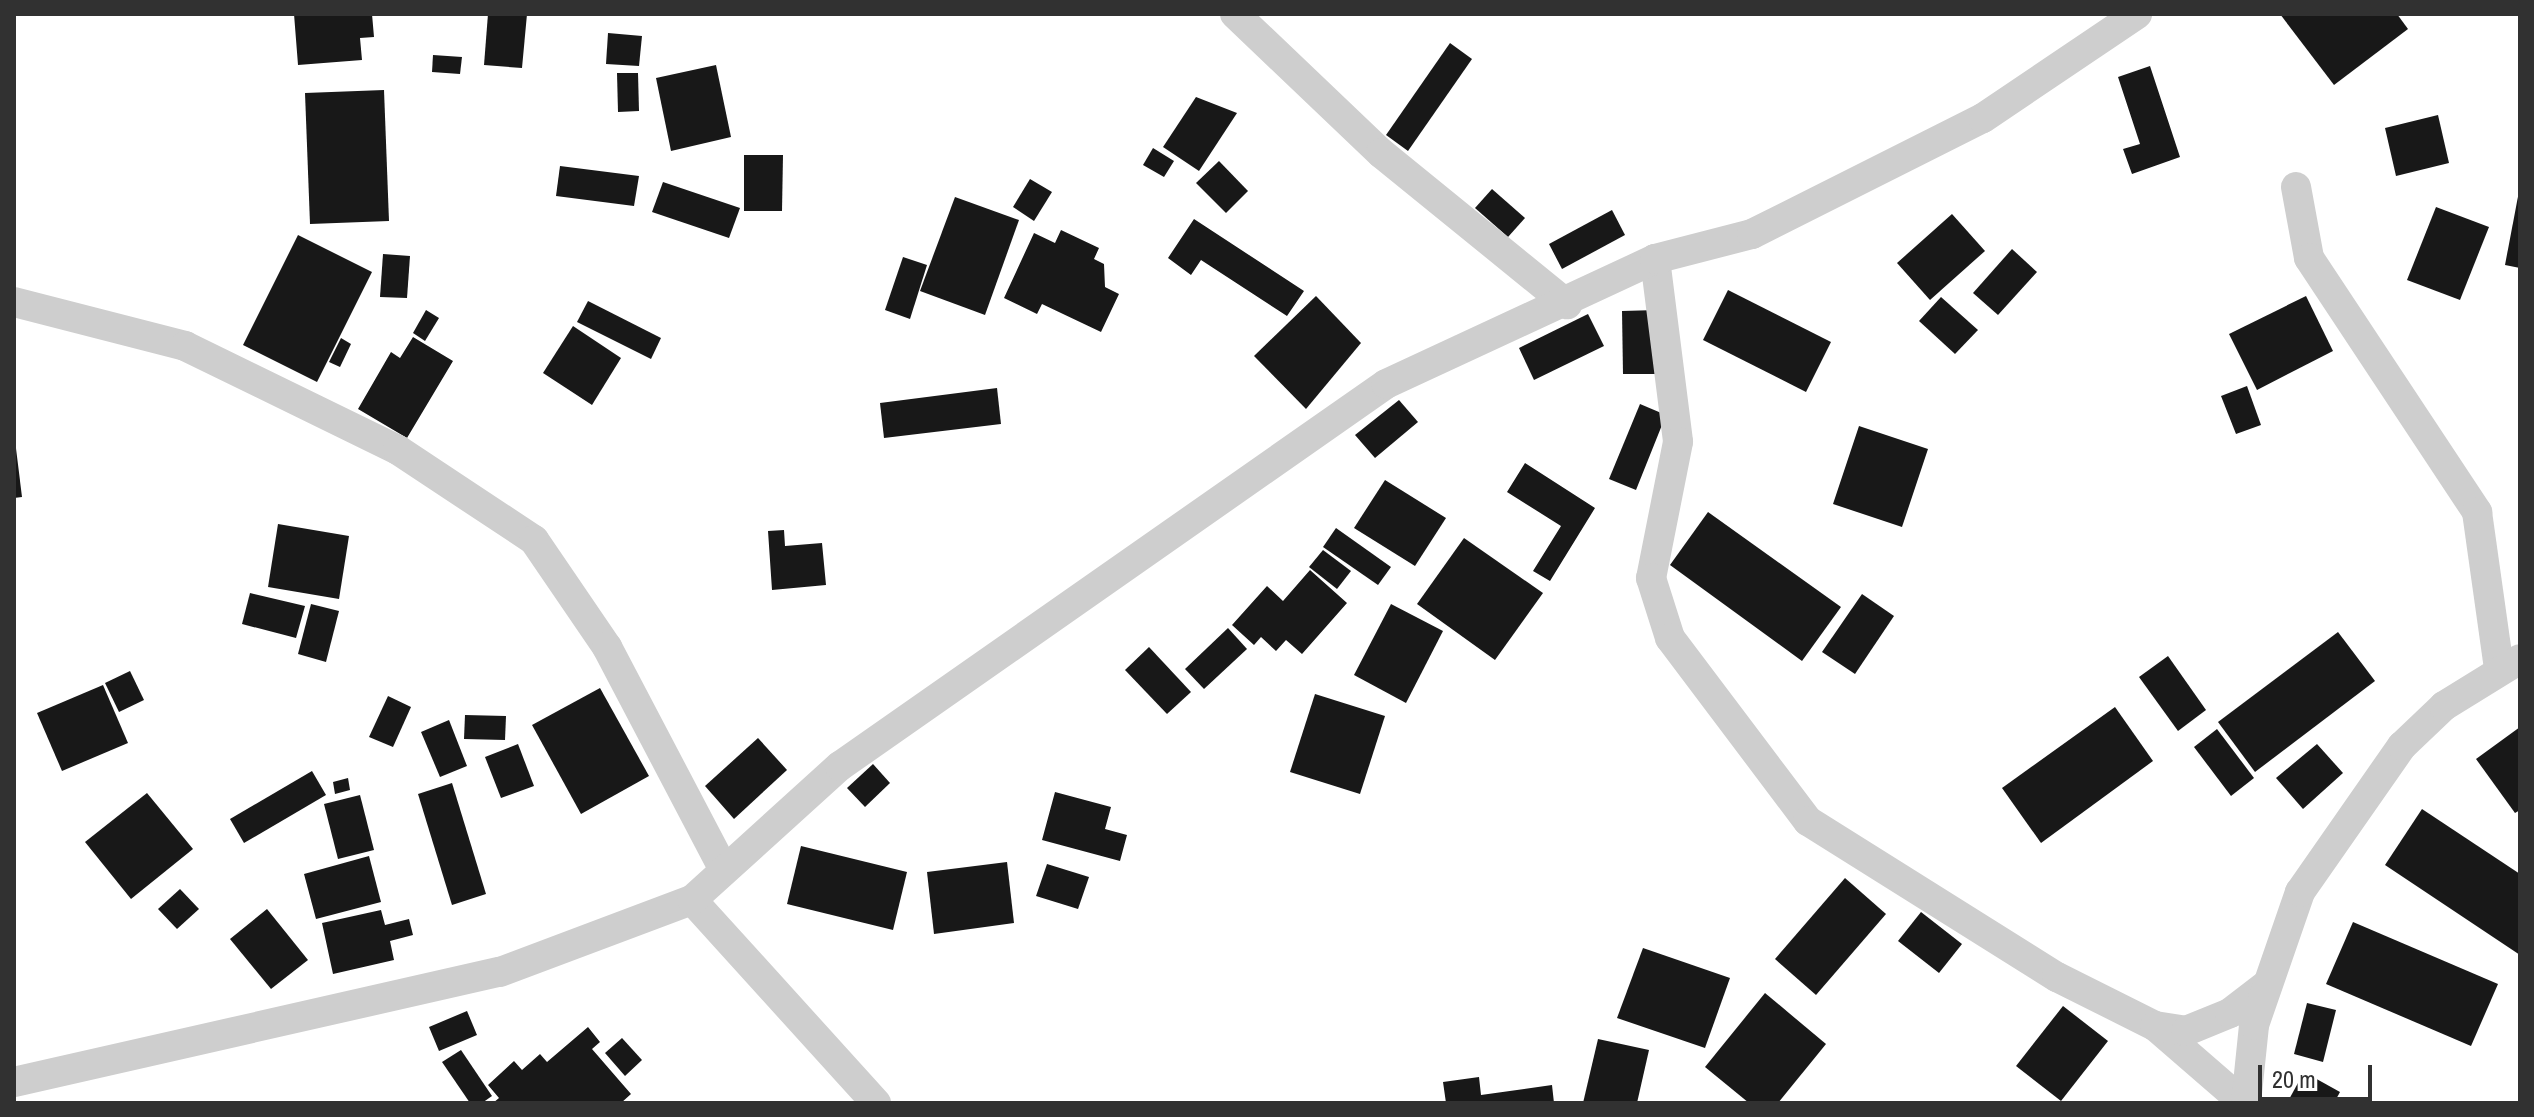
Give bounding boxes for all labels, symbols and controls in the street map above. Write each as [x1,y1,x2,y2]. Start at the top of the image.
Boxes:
scale bar [2262,1049,2376,1099]
text: 20 m [2272,1063,2316,1095]

